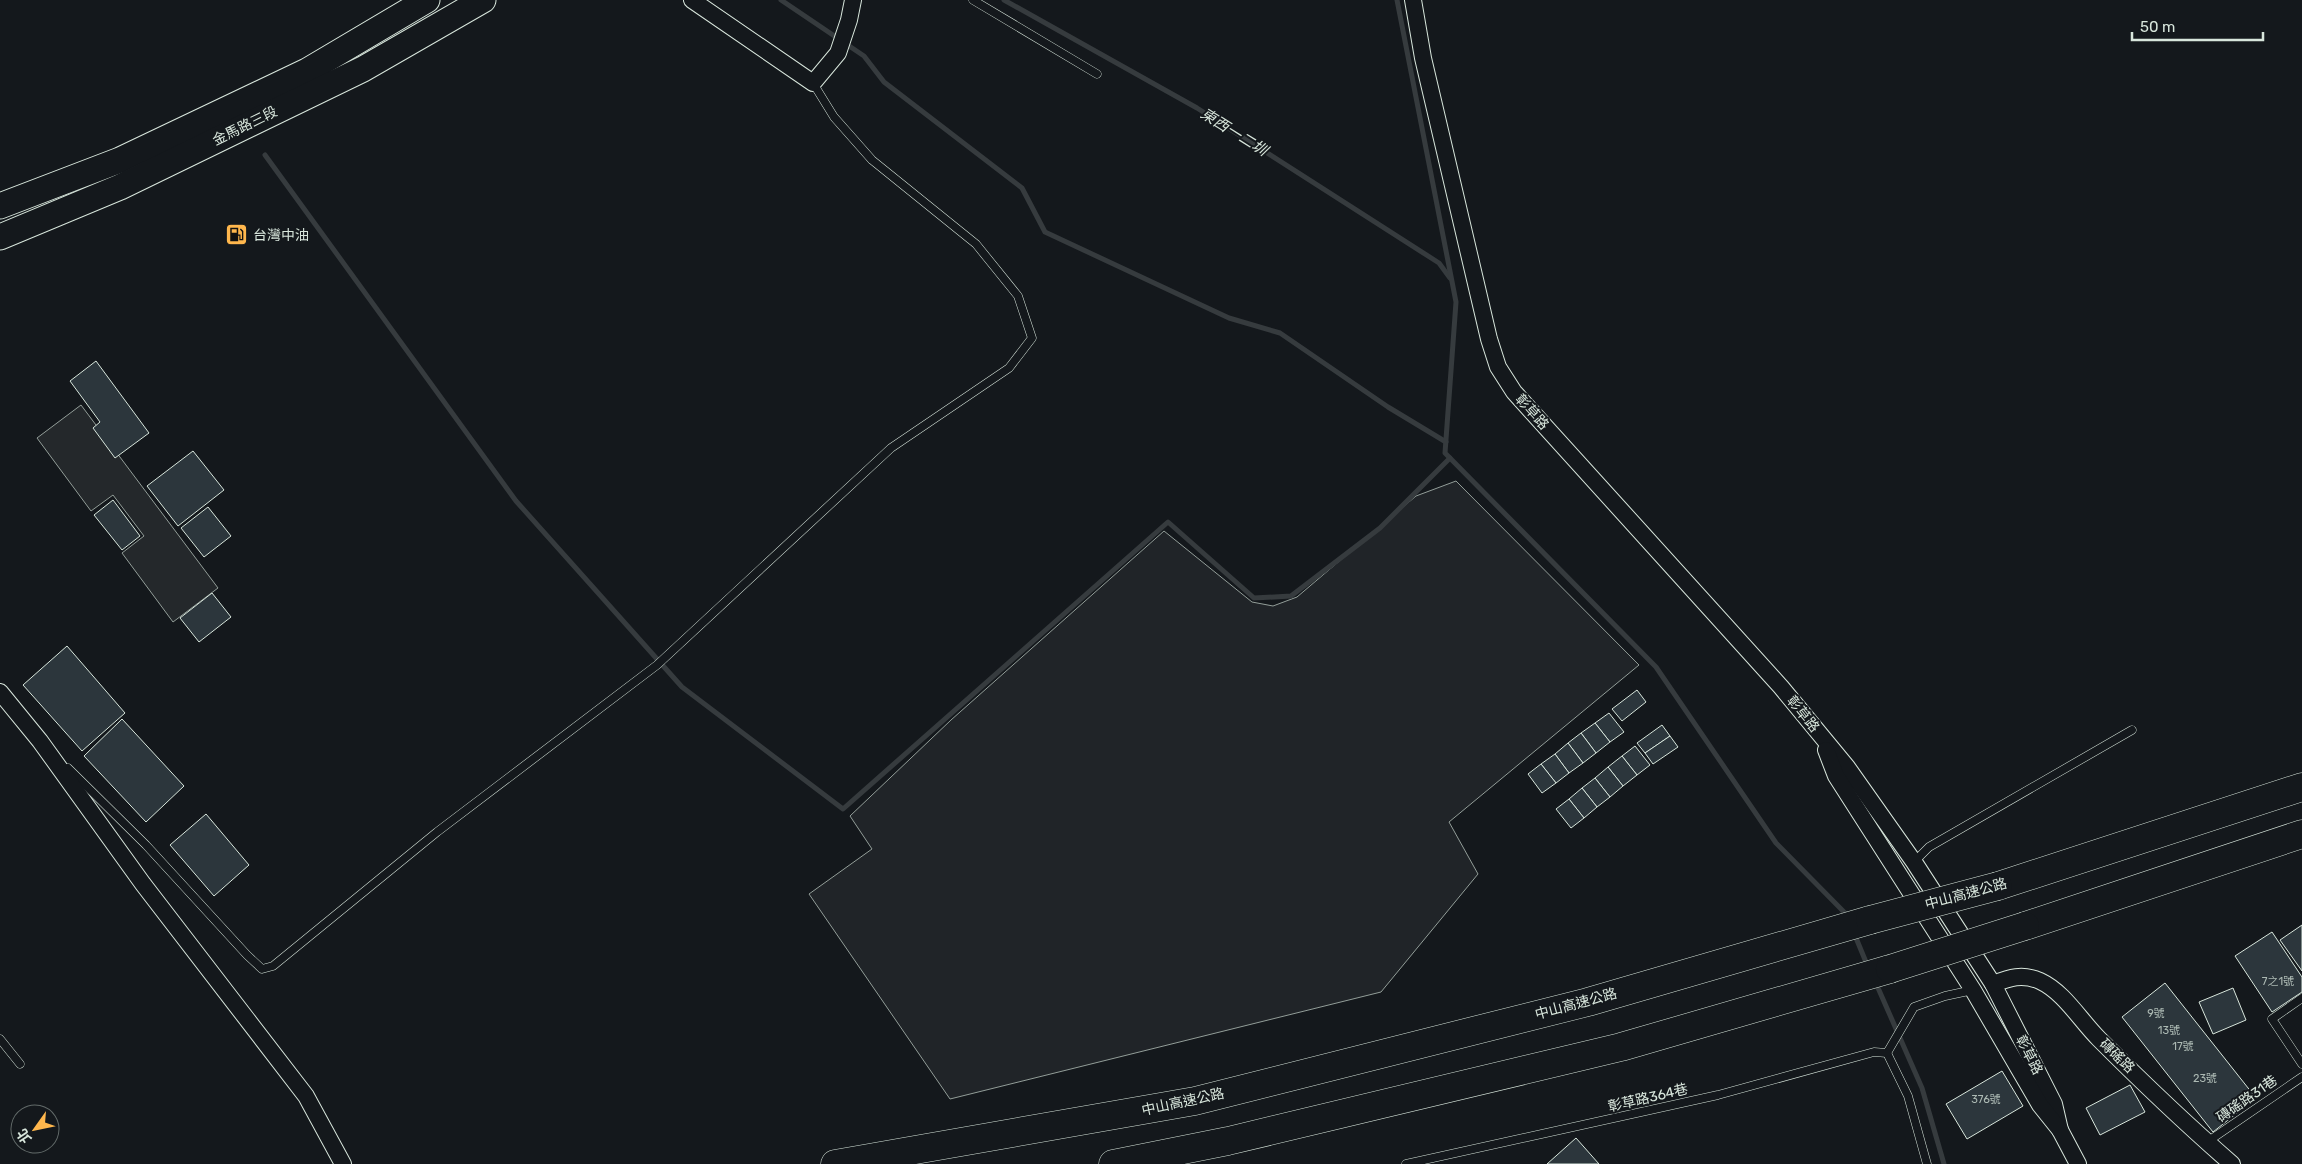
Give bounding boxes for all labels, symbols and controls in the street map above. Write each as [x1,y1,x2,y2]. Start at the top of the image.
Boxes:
scale bar [2132,10,2263,42]
text: 50 m [2140,18,2175,36]
street label: 金馬路三段 [210,103,280,149]
water label: 東西一二圳 [1197,104,1272,161]
fuel station icon: 台灣中油 [225,223,249,247]
place label: 台灣中油 [253,227,309,244]
street label: 彰草路 [1512,391,1552,433]
street label: 彰草路 [1783,692,1823,736]
street label: 中山高速公路 [1923,875,2009,913]
house number: 7之1號 [2262,975,2294,988]
street label: 中山高速公路 [1533,985,1619,1023]
house number: 9號 [2147,1007,2165,1020]
house number: 13號 [2158,1024,2180,1037]
street label: 彰草路 [2012,1032,2046,1078]
street label: 磚磘路 [2096,1035,2138,1077]
house number: 17號 [2172,1040,2194,1053]
house number: 23號 [2193,1072,2217,1085]
street label: 磚磘路31巷 [2213,1072,2281,1126]
street label: 彰草路364巷 [1606,1081,1690,1115]
street label: 中山高速公路 [1140,1085,1226,1119]
house number: 376號 [1971,1093,2001,1106]
north arrow [10,1104,60,1154]
text: 北 [14,1125,35,1146]

